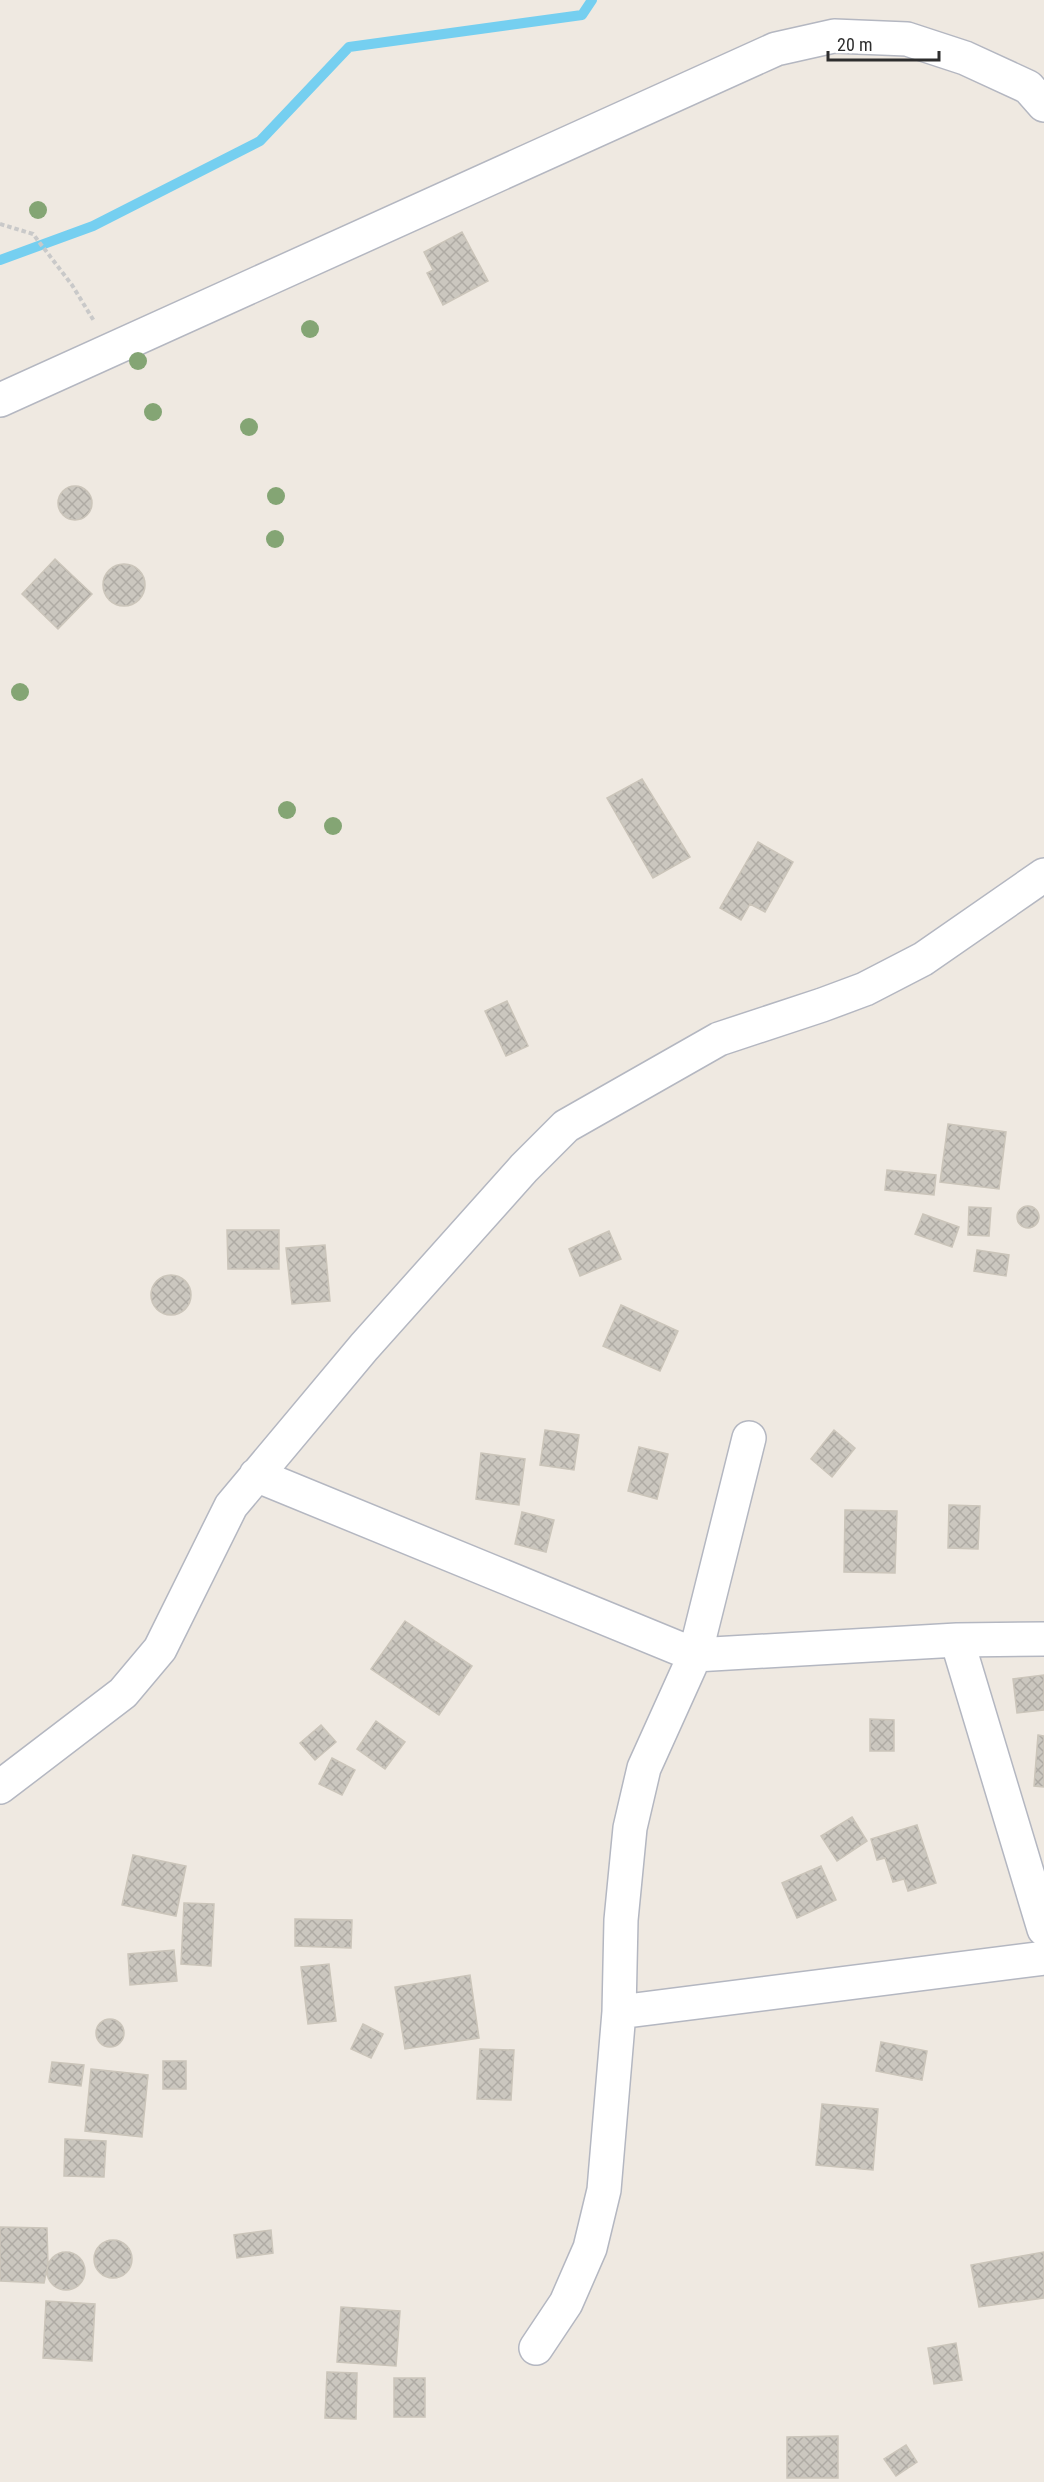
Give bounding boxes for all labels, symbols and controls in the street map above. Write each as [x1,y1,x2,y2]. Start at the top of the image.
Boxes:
scale bar [828,24,939,62]
text: 20 m [837,34,872,55]

